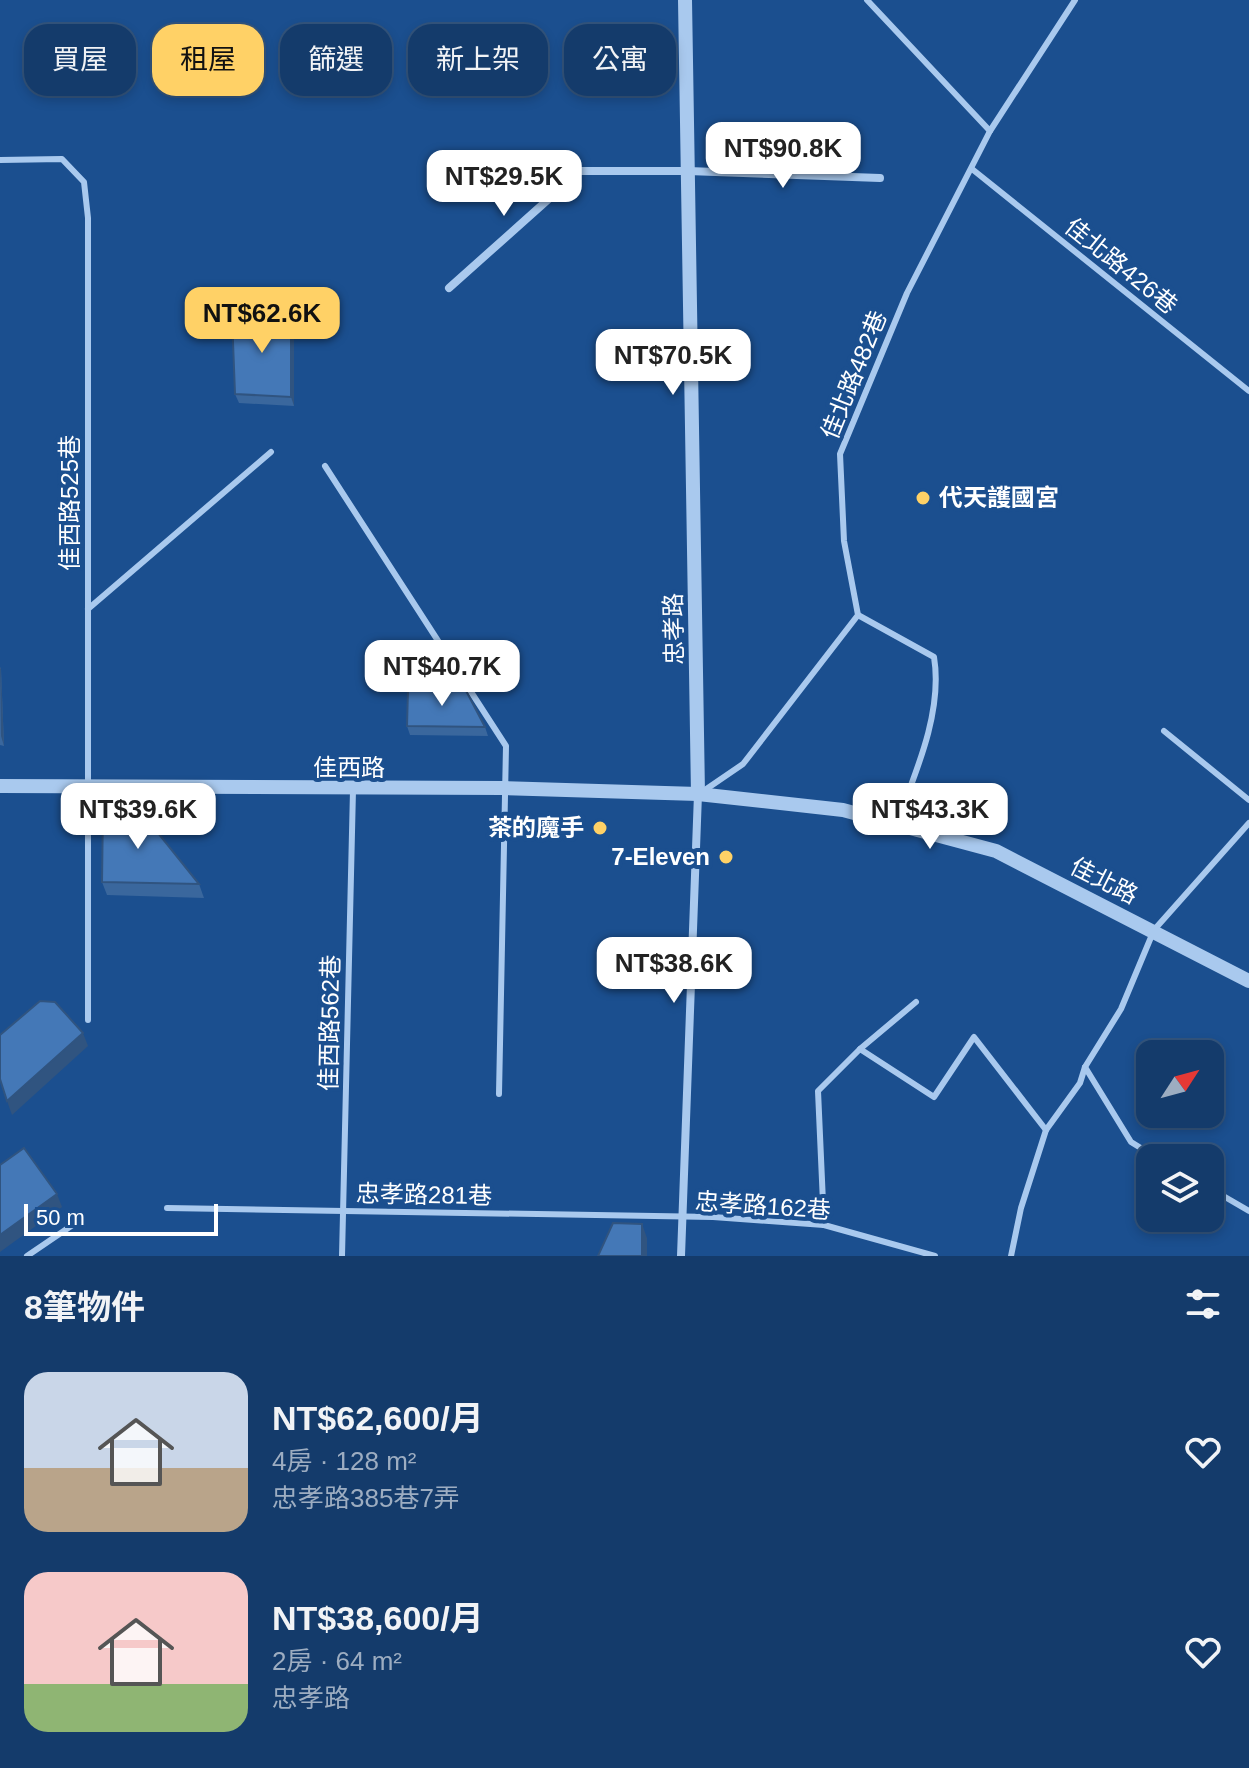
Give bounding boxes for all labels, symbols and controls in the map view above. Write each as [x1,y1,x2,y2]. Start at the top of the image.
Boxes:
chip: 買屋 [24,24,136,96]
chip: 租屋 [152,24,264,96]
chip: 篩選 [280,24,392,96]
chip: 新上架 [408,24,548,96]
chip: 公寓 [564,24,676,96]
pin: NT$90.8K [700,122,866,190]
text: NT$90.8K [724,133,842,163]
pin: NT$29.5K [421,150,587,218]
text: NT$29.5K [445,161,563,191]
street label: 佳北路426巷 [1060,212,1183,319]
pin: NT$62.6K [179,287,345,355]
text: NT$62.6K [203,298,321,328]
street label: 佳北路482巷 [816,307,892,443]
pin: NT$70.5K [590,329,756,397]
text: NT$70.5K [614,340,732,370]
street label: 佳西路525巷 [56,435,83,571]
place label: 代天護國宮 [939,484,1059,511]
marker: 代天護國宮 [914,489,932,507]
street label: 忠孝路 [659,593,688,665]
pin: NT$40.7K [359,640,525,708]
text: NT$40.7K [383,651,501,681]
street label: 佳西路 [313,754,385,781]
pin: NT$39.6K [55,783,221,851]
pin: NT$43.3K [847,783,1013,851]
text: NT$39.6K [79,794,197,824]
text: NT$43.3K [871,794,989,824]
place label: 茶的魔手 [488,814,584,841]
marker: 茶的魔手 [591,819,609,837]
place label: 7-Eleven [611,843,710,870]
marker: 7-Eleven [717,848,735,866]
street label: 佳北路 [1066,852,1142,909]
pin: NT$38.6K [591,937,757,1005]
text: NT$38.6K [615,948,733,978]
street label: 佳西路562巷 [315,955,344,1091]
north arrow [1136,1040,1224,1128]
map controls [1136,1040,1224,1232]
button: layers [1136,1144,1224,1232]
street label: 忠孝路281巷 [356,1180,492,1209]
street label: 忠孝路162巷 [694,1187,832,1224]
scale bar [24,1200,218,1236]
text: 50 m [36,1205,85,1230]
icon: filters [1181,1282,1225,1326]
text: 8筆物件 [24,1288,145,1326]
text: NT$62,600/月 [272,1399,484,1437]
icon: home [88,1404,184,1500]
icon: heart [1181,1430,1225,1474]
text: 4房 · 128 m² [272,1446,417,1476]
text: 忠孝路385巷7弄 [272,1483,460,1513]
text: NT$38,600/月 [272,1599,484,1637]
icon: home [88,1604,184,1700]
icon: heart [1181,1630,1225,1674]
text: 2房 · 64 m² [272,1646,402,1676]
text: 忠孝路 [272,1683,350,1713]

